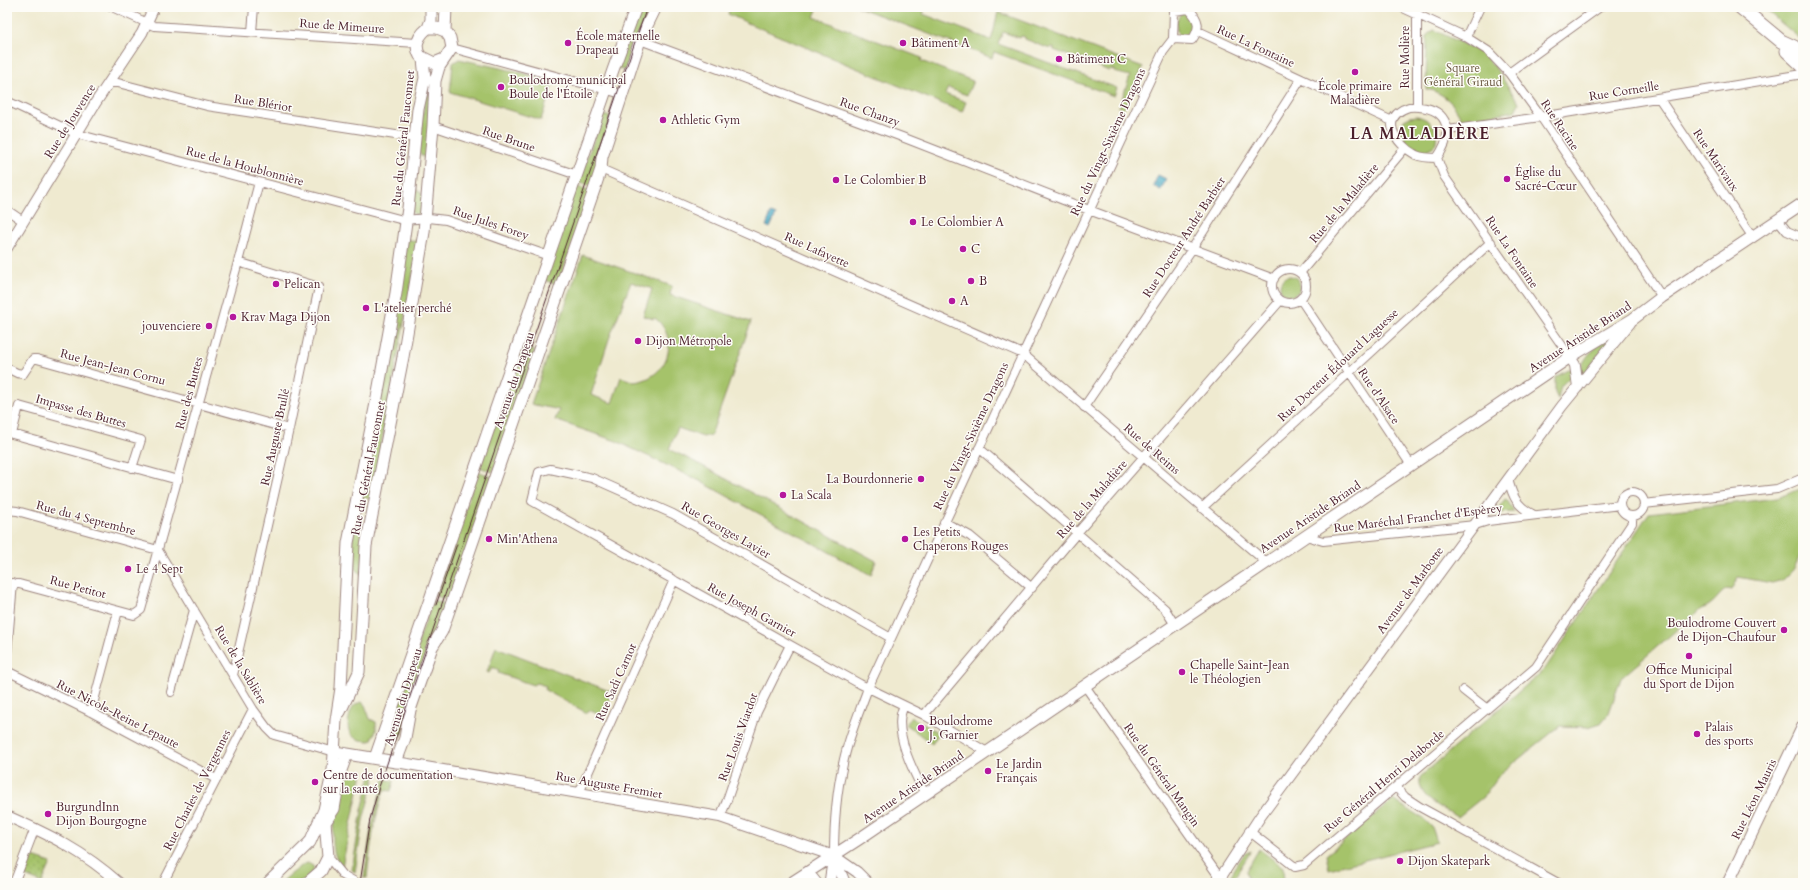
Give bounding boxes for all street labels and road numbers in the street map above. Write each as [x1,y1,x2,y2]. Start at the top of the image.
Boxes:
street label: Rue de Mimeure [299,15,385,37]
street label: Rue La Fontaine [1215,21,1297,71]
street label: Rue Molière [1397,25,1413,89]
street label: Rue du Vingt-Sixième Dragons [1067,66,1149,218]
street label: Rue du Général Fauconnet [388,69,418,207]
street label: Rue Corneille [1588,78,1660,104]
street label: Rue de Jouvence [41,81,99,161]
street label: Rue Blériot [233,91,293,115]
street label: Rue Chanzy [838,94,903,131]
street label: Rue Racine [1537,96,1583,154]
street label: Rue Brune [480,122,538,156]
street label: Rue Marivaux [1689,126,1743,194]
street label: Rue de la Houblonnière [184,143,306,189]
street label: Rue de la Maladière [1306,160,1382,246]
street label: Rue Docteur André Barbier [1139,173,1229,300]
street label: Rue Jules Forey [451,203,532,244]
street label: Rue La Fontaine [1482,213,1542,291]
street label: Rue Lafayette [782,229,852,271]
street label: Avenue Aristide Briand [1526,298,1635,376]
street label: Rue Docteur Édouard Laguesse [1274,304,1402,425]
street label: Avenue du Drapeau [490,329,538,430]
street label: Rue Jean-Jean Cornu [58,345,168,389]
street label: Rue des Buttes [172,355,206,431]
street label: Rue du Vingt-Sixième Dragons [930,360,1012,512]
street label: Rue d'Alsace [1354,365,1404,427]
street label: Rue Auguste Brullé [257,387,293,487]
street label: Impasse des Buttes [34,390,128,432]
street label: Rue du Général Fauconnet [347,399,389,536]
street label: Rue de Reims [1120,420,1184,478]
street label: Rue de la Maladière [1053,456,1131,542]
street label: Avenue Aristide Briand [1256,477,1364,557]
street label: Rue du 4 Septembre [34,497,138,539]
street label: Rue Georges Lavier [678,498,774,562]
street label: Rue Maréchal Franchet d'Espèrey [1333,500,1504,536]
street label: Avenue de Marbotte [1373,543,1447,637]
street label: Rue Petitot [48,572,108,602]
street label: Rue Joseph Garnier [705,579,800,641]
street label: Rue de la Sablière [211,623,271,707]
street label: Rue Sadi Carnot [592,640,640,723]
street label: Avenue du Drapeau [381,646,426,748]
street label: Rue Nicole-Reine Lepaute [54,676,182,752]
street label: Rue Louis Viardot [715,690,761,783]
street label: Rue du Général Mangin [1120,720,1204,830]
street label: Rue Général Henri Delaborde [1320,726,1448,836]
street label: Rue Charles de Vergennes [160,727,234,853]
street label: Avenue Aristide Briand [859,747,967,827]
street label: Rue Léon Mauris [1728,756,1780,842]
street label: Rue Auguste Fremiet [554,768,664,802]

